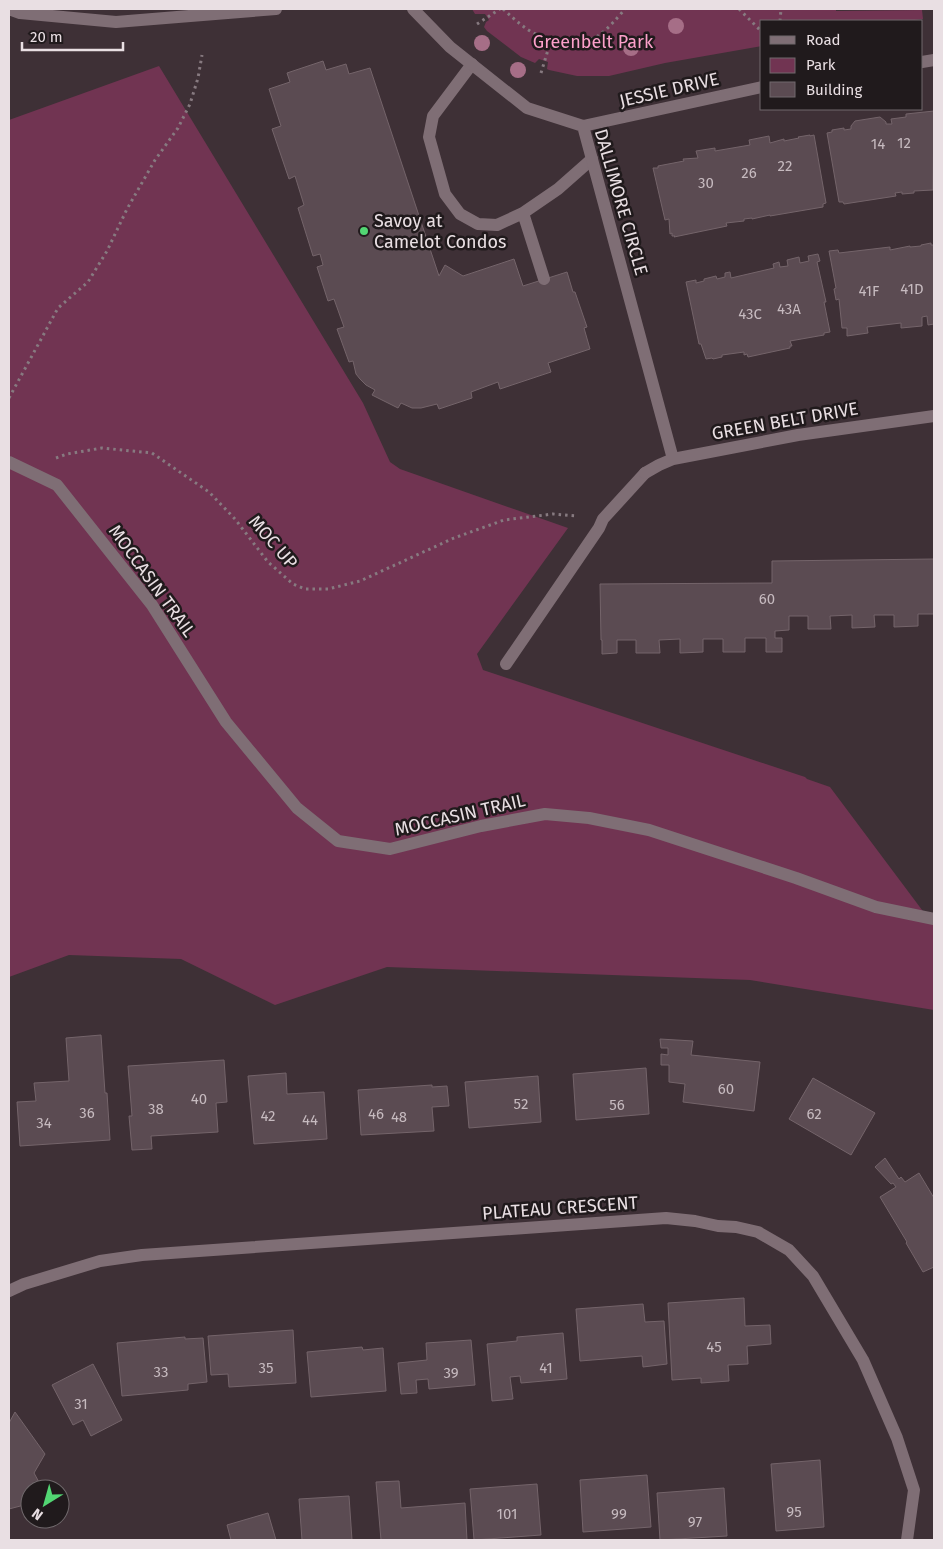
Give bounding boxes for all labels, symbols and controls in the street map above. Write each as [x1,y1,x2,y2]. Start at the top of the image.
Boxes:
scale bar [22,20,124,52]
legend [760,20,923,110]
text: 20 m [30,28,63,46]
park label: Greenbelt Park [533,31,654,53]
text: Road [806,31,841,49]
text: Park [806,56,836,74]
street label: JESSIE DRIVE [617,68,721,112]
text: Building [806,81,862,99]
street label: DALLIMORE CIRCLE [590,126,652,278]
house number: 12 [897,134,911,152]
house number: 14 [871,135,885,153]
house number: 22 [778,157,792,175]
house number: 26 [741,164,757,182]
house number: 30 [698,174,714,192]
place label: Savoy at Camelot Condos [374,210,506,253]
marker: Savoy at Camelot Condos [358,225,370,237]
house number: 41D [900,280,924,298]
house number: 41F [859,282,879,300]
house number: 43A [777,300,801,318]
house number: 43C [738,305,762,323]
street label: GREEN BELT DRIVE [710,397,860,445]
street label: MOC UP [244,511,302,573]
street label: MOCCASIN TRAIL [104,521,200,641]
house number: 60 [759,590,775,608]
street label: MOCCASIN TRAIL [393,789,527,841]
house number: 60 [718,1080,734,1098]
house number: 40 [191,1090,207,1108]
house number: 52 [514,1095,528,1113]
house number: 56 [609,1096,625,1114]
house number: 38 [148,1100,164,1118]
house number: 36 [79,1104,95,1122]
house number: 46 [368,1105,384,1123]
house number: 62 [806,1105,822,1123]
house number: 42 [260,1107,276,1125]
house number: 48 [391,1108,407,1126]
house number: 44 [302,1111,318,1129]
house number: 34 [36,1114,52,1132]
street label: PLATEAU CRESCENT [481,1192,639,1224]
house number: 45 [706,1338,722,1356]
house number: 35 [258,1359,274,1377]
house number: 41 [539,1359,553,1377]
house number: 33 [154,1363,168,1381]
house number: 39 [443,1364,459,1382]
house number: 31 [74,1395,88,1413]
north arrow [20,1479,70,1529]
house number: 95 [786,1503,802,1521]
text: N [29,1504,46,1524]
house number: 101 [497,1505,518,1523]
house number: 99 [611,1505,627,1523]
house number: 97 [688,1513,702,1531]

